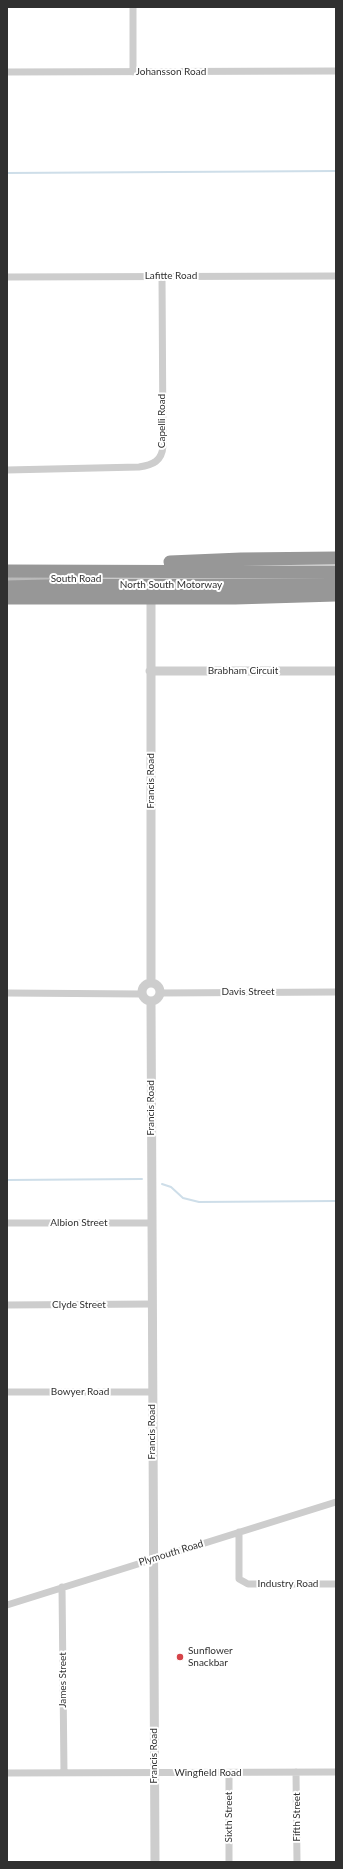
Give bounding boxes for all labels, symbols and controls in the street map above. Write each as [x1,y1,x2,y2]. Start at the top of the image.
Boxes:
street label: Johansson Road [136,66,206,78]
street label: Lafitte Road [145,270,197,282]
street label: Capelli Road [156,394,168,448]
street label: South Road [51,573,101,585]
street label: North South Motorway [120,579,222,591]
street label: Brabham Circuit [208,665,278,677]
street label: Francis Road [145,753,157,809]
street label: Davis Street [221,986,275,998]
street label: Francis Road [145,1080,157,1136]
street label: Albion Street [50,1217,108,1229]
street label: Clyde Street [52,1299,106,1311]
street label: Bowyer Road [51,1386,109,1398]
street label: Francis Road [146,1404,158,1460]
street label: Plymouth Road [137,1537,205,1569]
street label: Industry Road [258,1578,318,1590]
place label: Sunflower Snackbar [188,1645,233,1668]
street label: James Street [57,1652,69,1708]
marker: Sunflower Snackbar [175,1652,185,1662]
street label: Francis Road [148,1728,160,1784]
street label: Wingfield Road [174,1767,242,1779]
street label: Sixth Street [223,1792,235,1842]
street label: Fifth Street [291,1792,303,1842]

